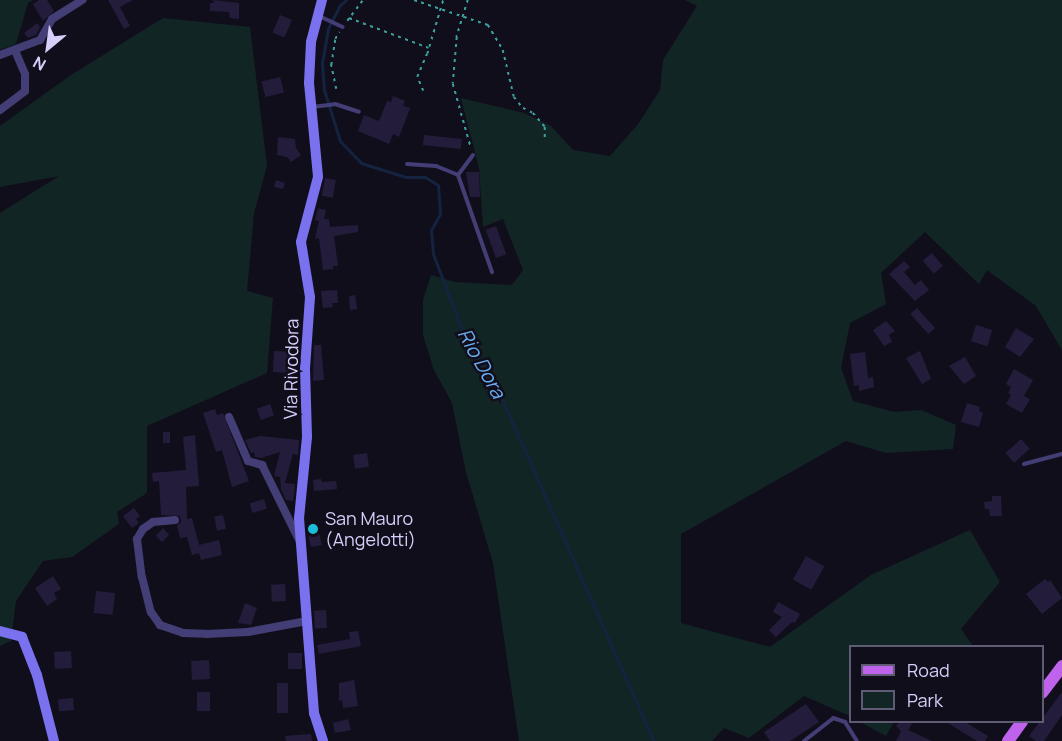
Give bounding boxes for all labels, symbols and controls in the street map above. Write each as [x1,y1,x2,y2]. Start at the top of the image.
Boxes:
north arrow [18,18,78,78]
text: N [29,51,50,76]
street label: Via Rivodora [279,318,303,420]
water label: Rio Dora [453,324,511,402]
place label: San Mauro (Angelotti) [325,508,416,550]
marker: San Mauro (Angelotti) [306,522,320,536]
legend [849,645,1044,723]
text: Road [907,658,950,682]
text: Park [907,688,943,712]

